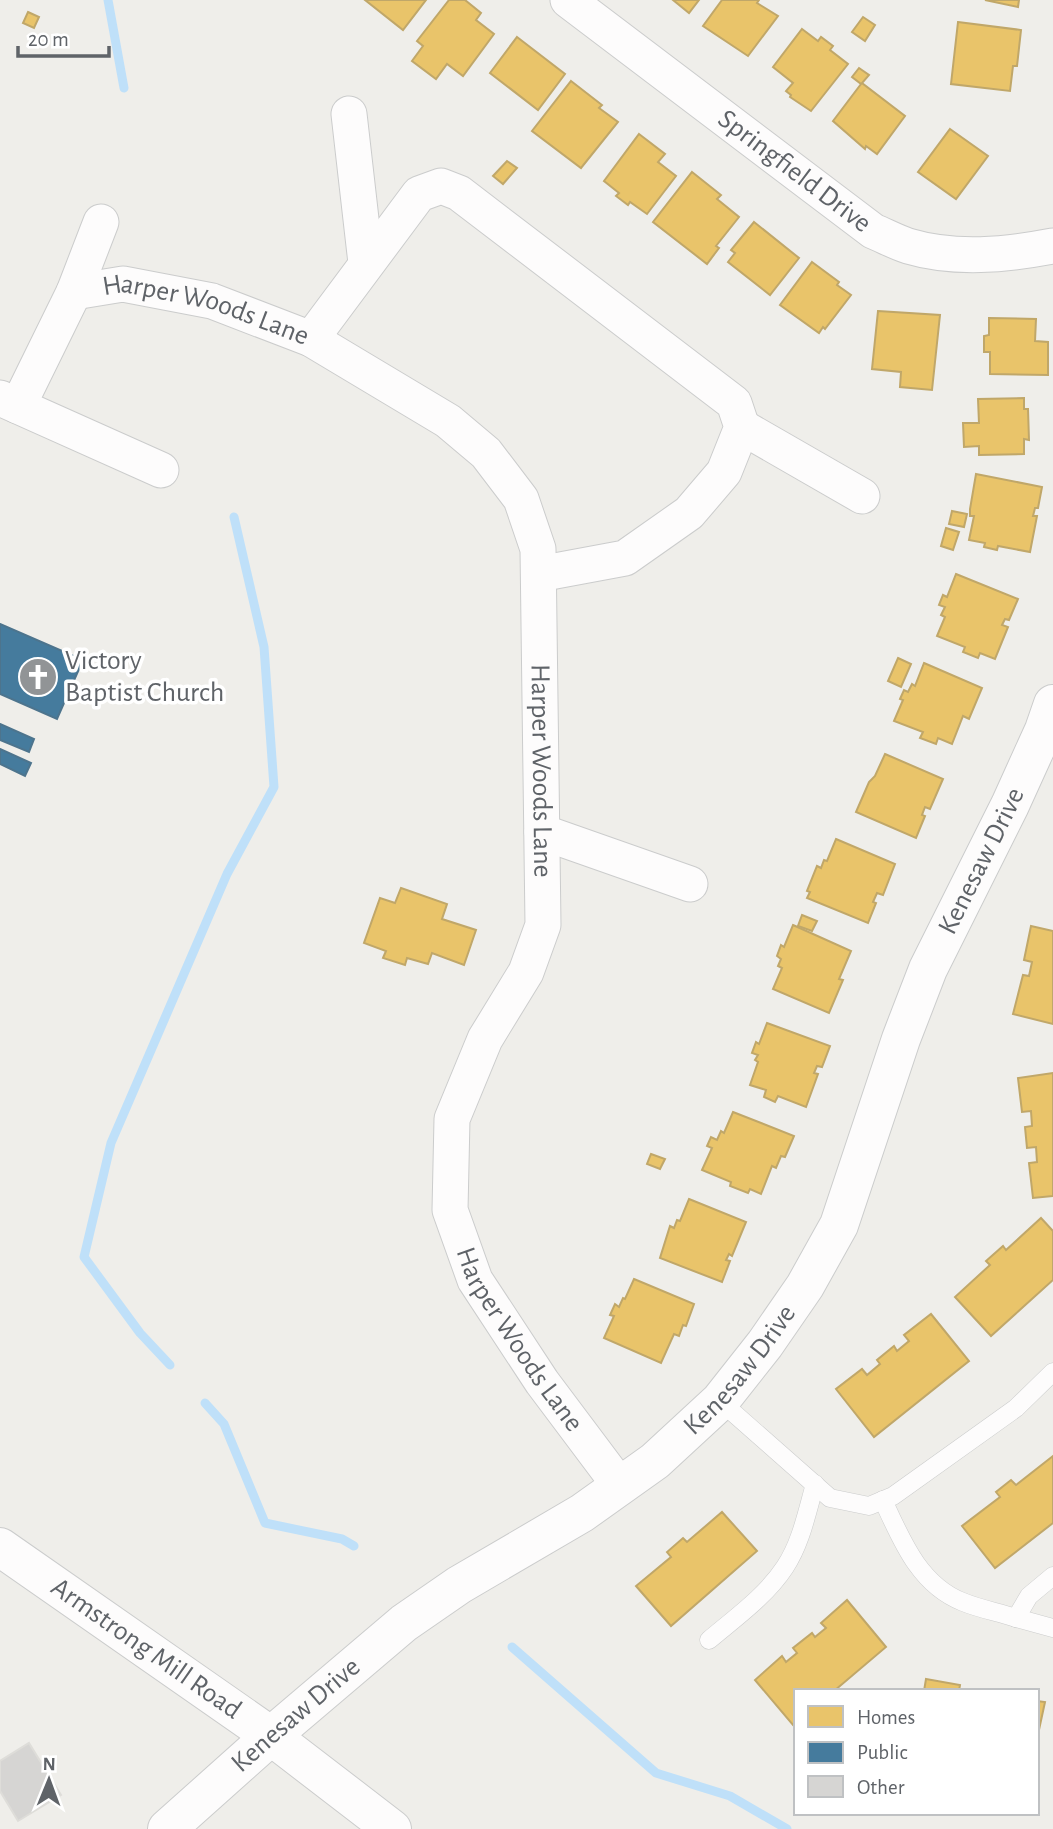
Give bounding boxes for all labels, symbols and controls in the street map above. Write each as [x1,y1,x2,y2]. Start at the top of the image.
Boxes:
scale bar [18,14,108,58]
text: 20 m [28,29,69,50]
street label: Springfield Drive [713,105,876,238]
street label: Harper Woods Lane [101,270,313,351]
place label: Victory Baptist Church [65,647,224,707]
church icon: Victory Baptist Church [17,656,59,698]
street label: Harper Woods Lane [526,664,556,878]
street label: Kenesaw Drive [934,784,1030,939]
street label: Harper Woods Lane [451,1244,588,1437]
street label: Kenesaw Drive [679,1300,801,1441]
street label: Armstrong Mill Road [46,1573,246,1725]
street label: Kenesaw Drive [226,1653,366,1778]
legend [794,1689,1039,1815]
text: Homes [857,1707,915,1728]
text: Public [857,1742,907,1763]
north arrow [14,1745,84,1815]
text: N [42,1755,56,1774]
text: Other [857,1777,905,1798]

